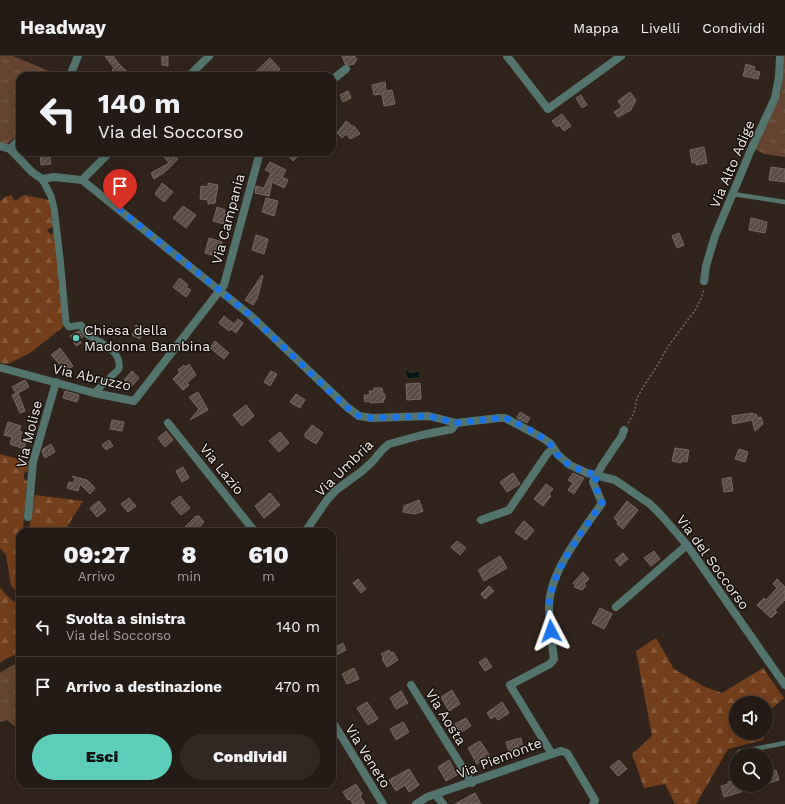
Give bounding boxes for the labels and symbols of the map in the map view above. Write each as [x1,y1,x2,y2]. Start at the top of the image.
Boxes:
street label: Via Alto Adige [706,118,758,210]
pin [103,169,137,210]
street label: Via Campania [208,172,248,266]
place label: Chiesa della Madonna Bambina [84,322,210,354]
marker: Chiesa della Madonna Bambina [71,333,81,343]
street label: Via Abruzzo [51,360,133,394]
street label: Via Molise [13,399,45,469]
street label: Via Umbria [312,436,376,500]
street label: Via Lazio [197,440,247,498]
street label: Via del Soccorso [673,511,753,613]
position arrow [530,610,572,652]
street label: Via Aosta [422,686,470,748]
street label: Via Veneto [342,721,394,791]
street label: Via Piemonte [454,734,544,782]

